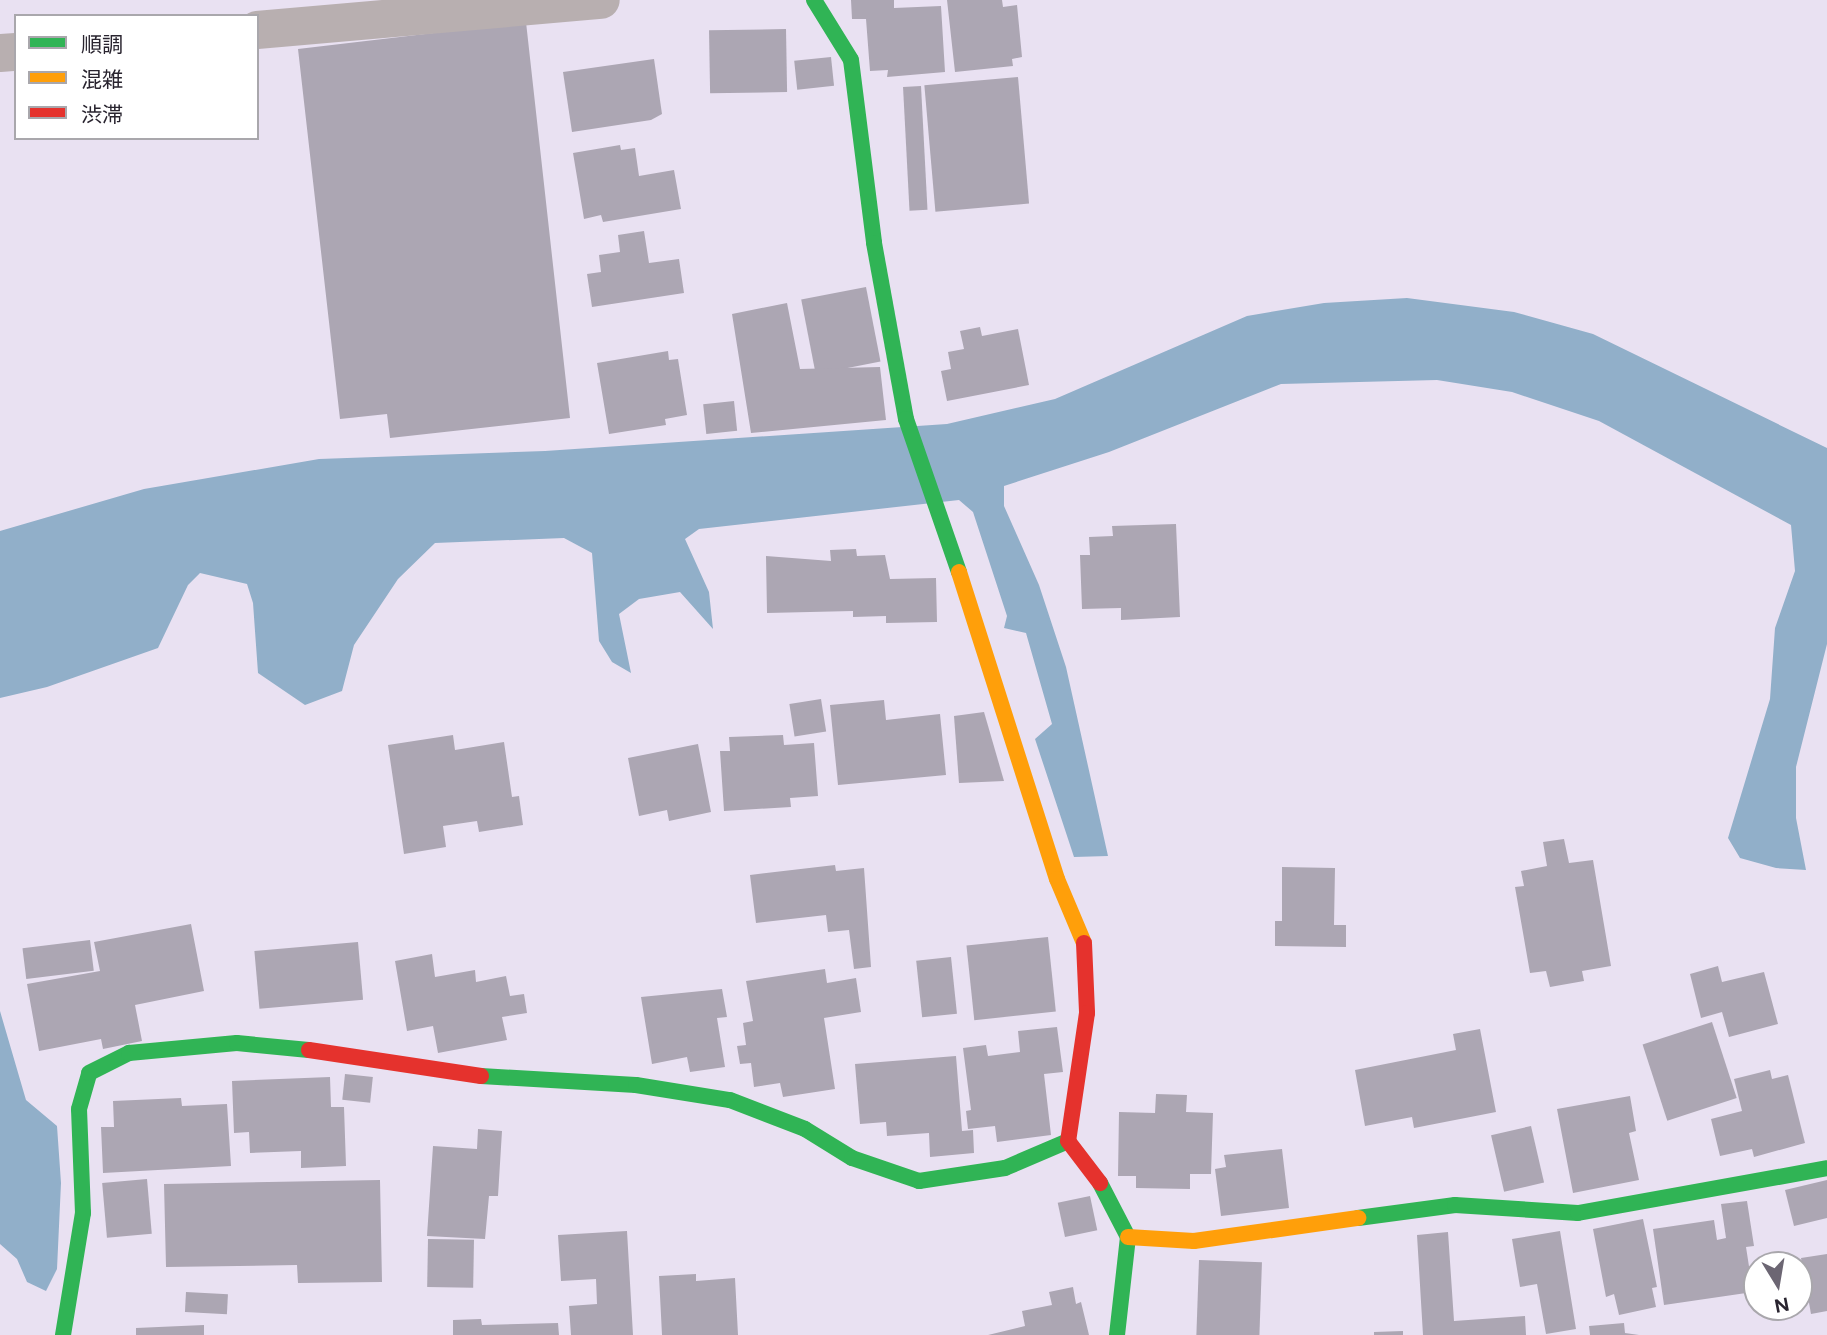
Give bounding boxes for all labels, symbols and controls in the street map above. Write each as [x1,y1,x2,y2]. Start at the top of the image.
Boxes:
legend [14,14,259,140]
text: 順調 [81,32,123,57]
text: 混雑 [81,67,123,92]
text: 渋滞 [81,102,123,127]
north arrow [1743,1251,1813,1321]
text: N [1772,1292,1791,1318]

